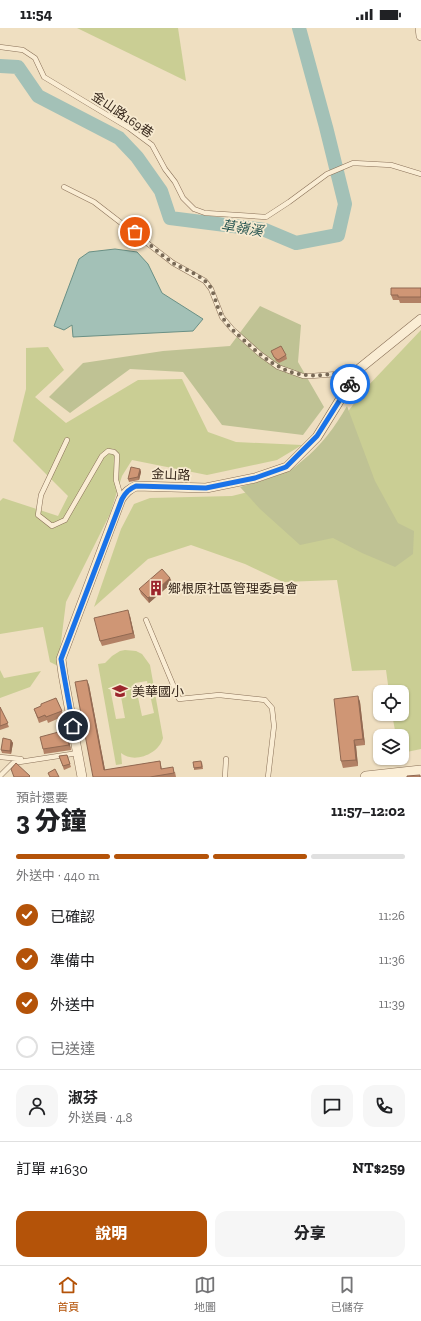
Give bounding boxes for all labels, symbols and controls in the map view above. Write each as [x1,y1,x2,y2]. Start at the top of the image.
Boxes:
text: 11:54 [20,5,52,23]
street label: 金山路169巷 [89,88,156,140]
pin [118,215,152,249]
water label: 草嶺溪 [220,217,266,240]
icon: bag [124,221,146,243]
courier [330,364,370,404]
icon: bike [339,373,361,395]
street label: 金山路 [151,466,191,483]
building icon: 鄉根原社區管理委員會 [147,579,165,597]
place label: 鄉根原社區管理委員會 [168,581,298,596]
school or university icon: 美華國小 [111,682,129,700]
place label: 美華國小 [132,684,184,699]
map controls [373,685,409,765]
button: locate [373,685,409,721]
pin [56,709,90,743]
icon: home [62,715,84,737]
button: layers [373,729,409,765]
text: 預計還要 [16,790,68,805]
text: 11:57–12:02 [331,802,405,820]
text: 3 分鐘 [16,805,87,837]
text: 外送中 · 440 m [16,868,99,883]
icon: check [16,904,38,926]
text: 已確認 [50,908,95,926]
text: 11:26 [378,908,405,923]
icon: check [16,948,38,970]
text: 準備中 [50,952,95,970]
text: 11:36 [379,952,405,967]
icon: check [16,992,38,1014]
text: 外送中 [50,996,95,1014]
text: 11:39 [379,996,405,1011]
text: 已送達 [50,1040,95,1058]
button: person [16,1085,58,1127]
button: chat [311,1085,353,1127]
button: phone [363,1085,405,1127]
text: 淑芬 [68,1089,98,1107]
text: 外送員 · 4.8 [68,1110,133,1125]
text: NT$259 [353,1159,405,1177]
text: 訂單 #1630 [16,1160,88,1178]
button: 說明 [16,1211,207,1257]
button: 分享 [215,1211,405,1257]
tab: 首頁 [57,1274,79,1314]
tab: 地圖 [194,1274,216,1314]
tab: 已儲存 [331,1274,364,1314]

